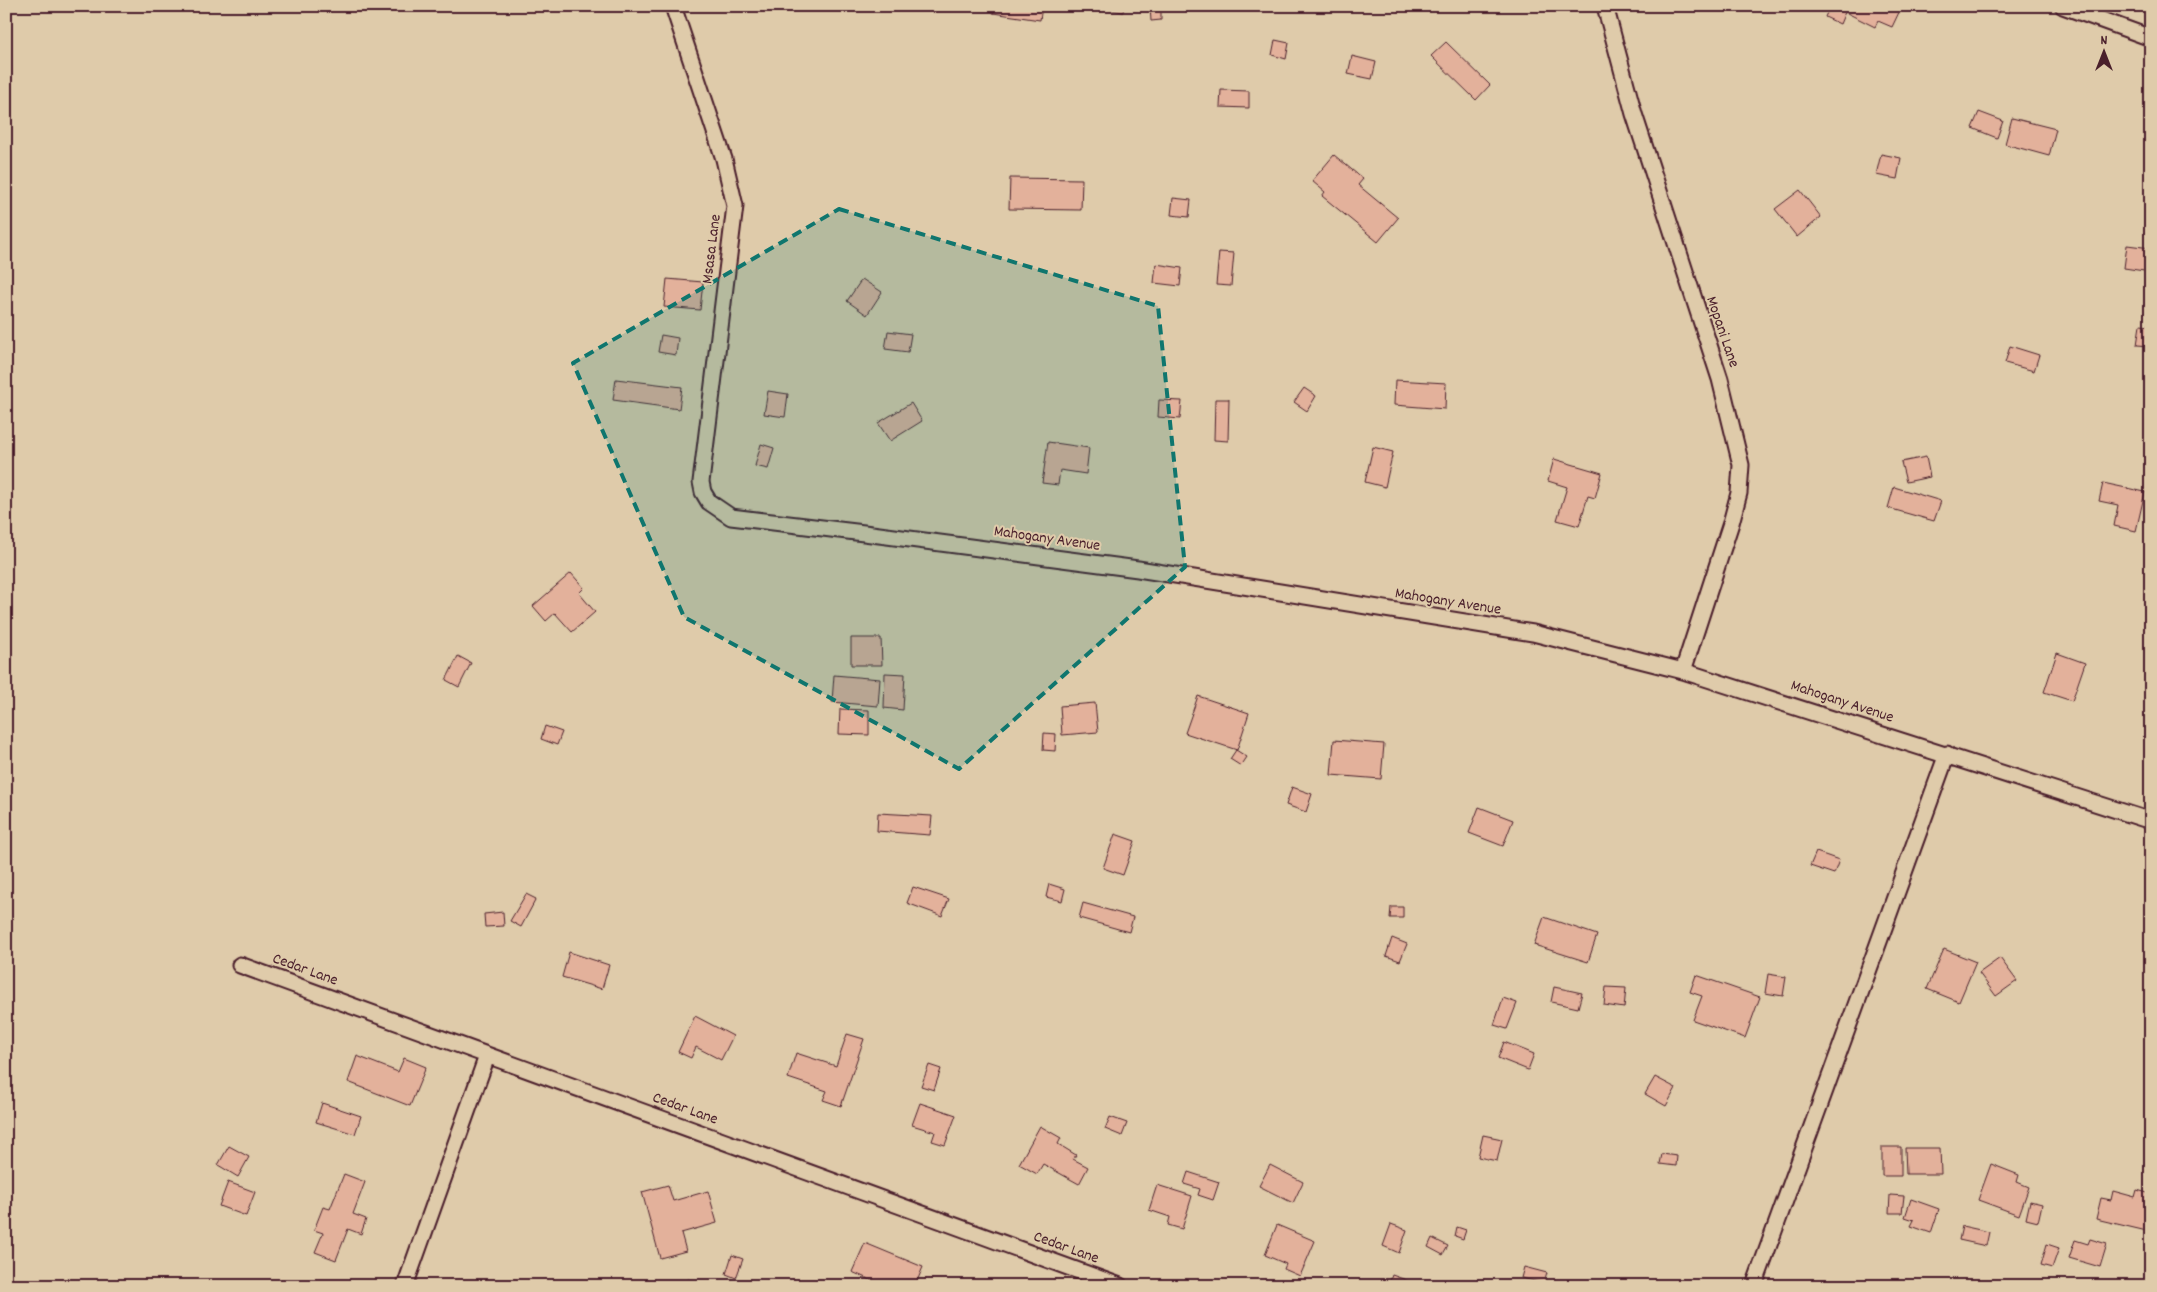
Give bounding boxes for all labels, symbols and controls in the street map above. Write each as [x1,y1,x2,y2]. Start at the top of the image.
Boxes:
north arrow [2080,28,2130,78]
text: N [2101,31,2108,51]
street label: Msasa Lane [696,213,728,285]
street label: Mopani Lane [1699,293,1745,371]
street label: Mahogany Avenue [992,520,1102,558]
street label: Mahogany Avenue [1393,582,1503,622]
street label: Mahogany Avenue [1787,675,1897,729]
street label: Cedar Lane [269,948,341,992]
street label: Cedar Lane [649,1087,721,1131]
street label: Cedar Lane [1030,1226,1102,1270]

